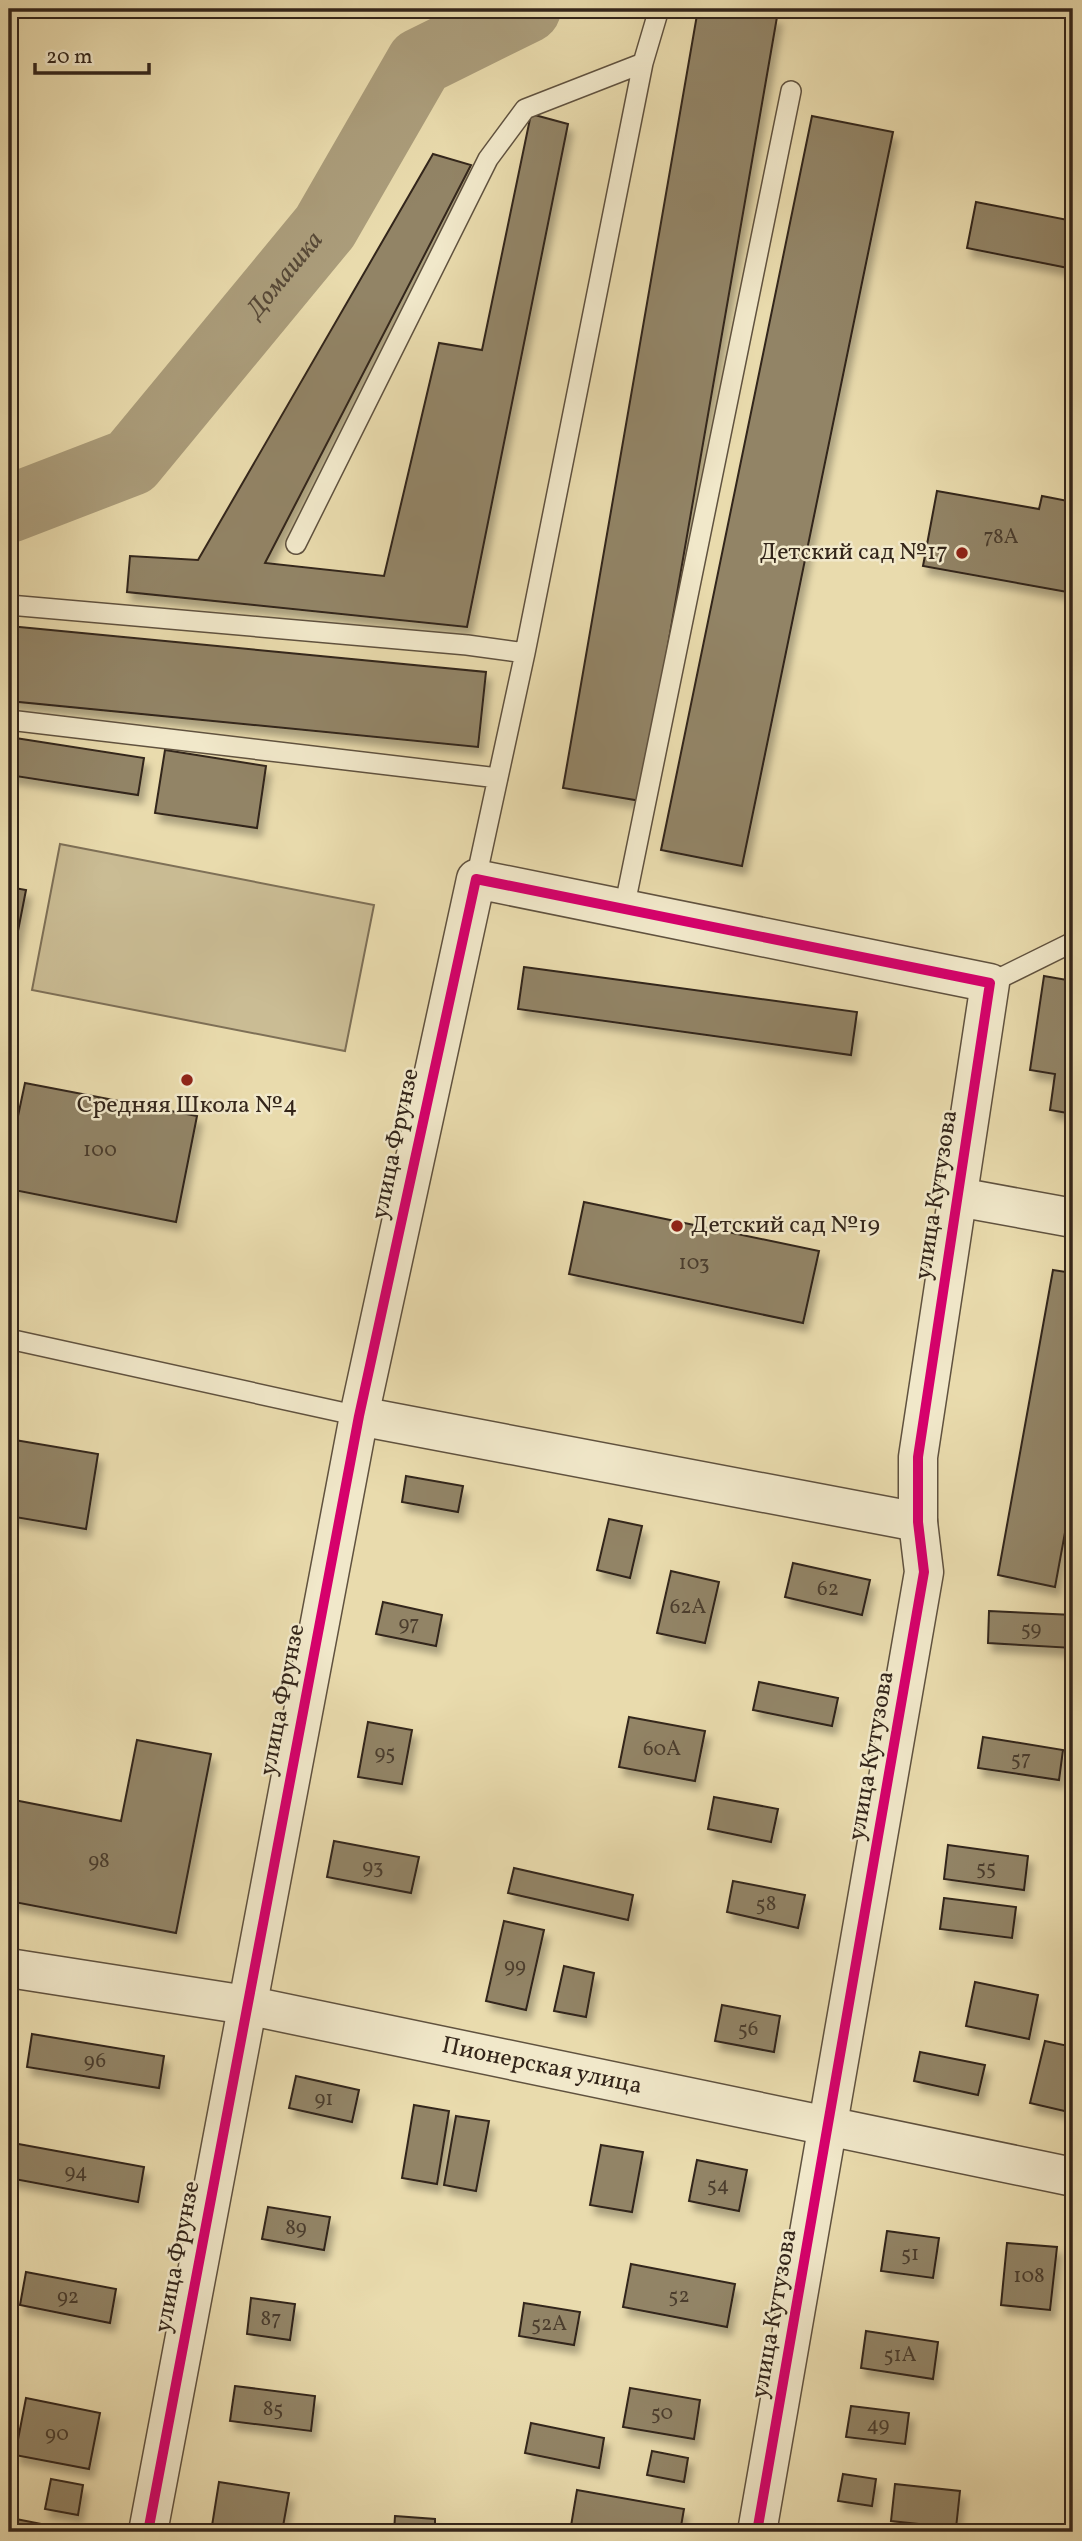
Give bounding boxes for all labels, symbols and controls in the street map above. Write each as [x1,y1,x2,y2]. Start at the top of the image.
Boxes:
scale bar [35,32,149,76]
text: 20 m [46,43,92,72]
water label: Домашка [237,224,332,328]
house number: 78А [983,523,1019,552]
place label: Детский сад №17 [760,536,948,570]
marker: Детский сад №17 [954,545,970,561]
street label: улица Фрунзе [363,1065,429,1223]
marker: Средняя Школа №4 [179,1072,195,1088]
place label: Средняя Школа №4 [77,1089,297,1123]
street label: улица Кутузова [907,1108,967,1282]
house number: 100 [83,1136,117,1165]
place label: Детский сад №19 [691,1209,880,1243]
marker: Детский сад №19 [669,1218,685,1234]
house number: 103 [679,1249,710,1278]
house number: 62 [817,1575,839,1604]
house number: 62А [670,1593,707,1622]
house number: 97 [398,1610,420,1639]
house number: 59 [1021,1615,1041,1644]
street label: улица Фрунзе [252,1621,314,1779]
street label: улица Кутузова [840,1669,904,1843]
house number: 60А [643,1735,681,1764]
house number: 95 [375,1739,395,1768]
house number: 57 [1011,1745,1031,1774]
house number: 98 [88,1847,110,1876]
house number: 93 [362,1853,384,1882]
house number: 55 [976,1854,996,1883]
house number: 58 [756,1890,776,1919]
house number: 99 [504,1952,526,1981]
house number: 56 [738,2015,758,2044]
street label: Пионерская улица [439,2029,645,2104]
house number: 96 [84,2047,106,2076]
house number: 91 [314,2085,334,2114]
house number: 94 [65,2158,87,2187]
house number: 54 [707,2171,729,2200]
street label: улица Фрунзе [147,2178,209,2336]
house number: 89 [285,2214,307,2243]
street label: улица Кутузова [743,2227,807,2401]
house number: 51 [901,2240,919,2269]
house number: 108 [1013,2262,1045,2291]
house number: 52 [668,2282,690,2311]
house number: 92 [57,2283,79,2312]
house number: 87 [261,2305,281,2334]
house number: 52А [531,2310,567,2339]
house number: 51А [883,2341,917,2370]
house number: 85 [263,2395,283,2424]
house number: 50 [651,2399,673,2428]
house number: 49 [867,2411,890,2440]
house number: 90 [45,2420,69,2449]

